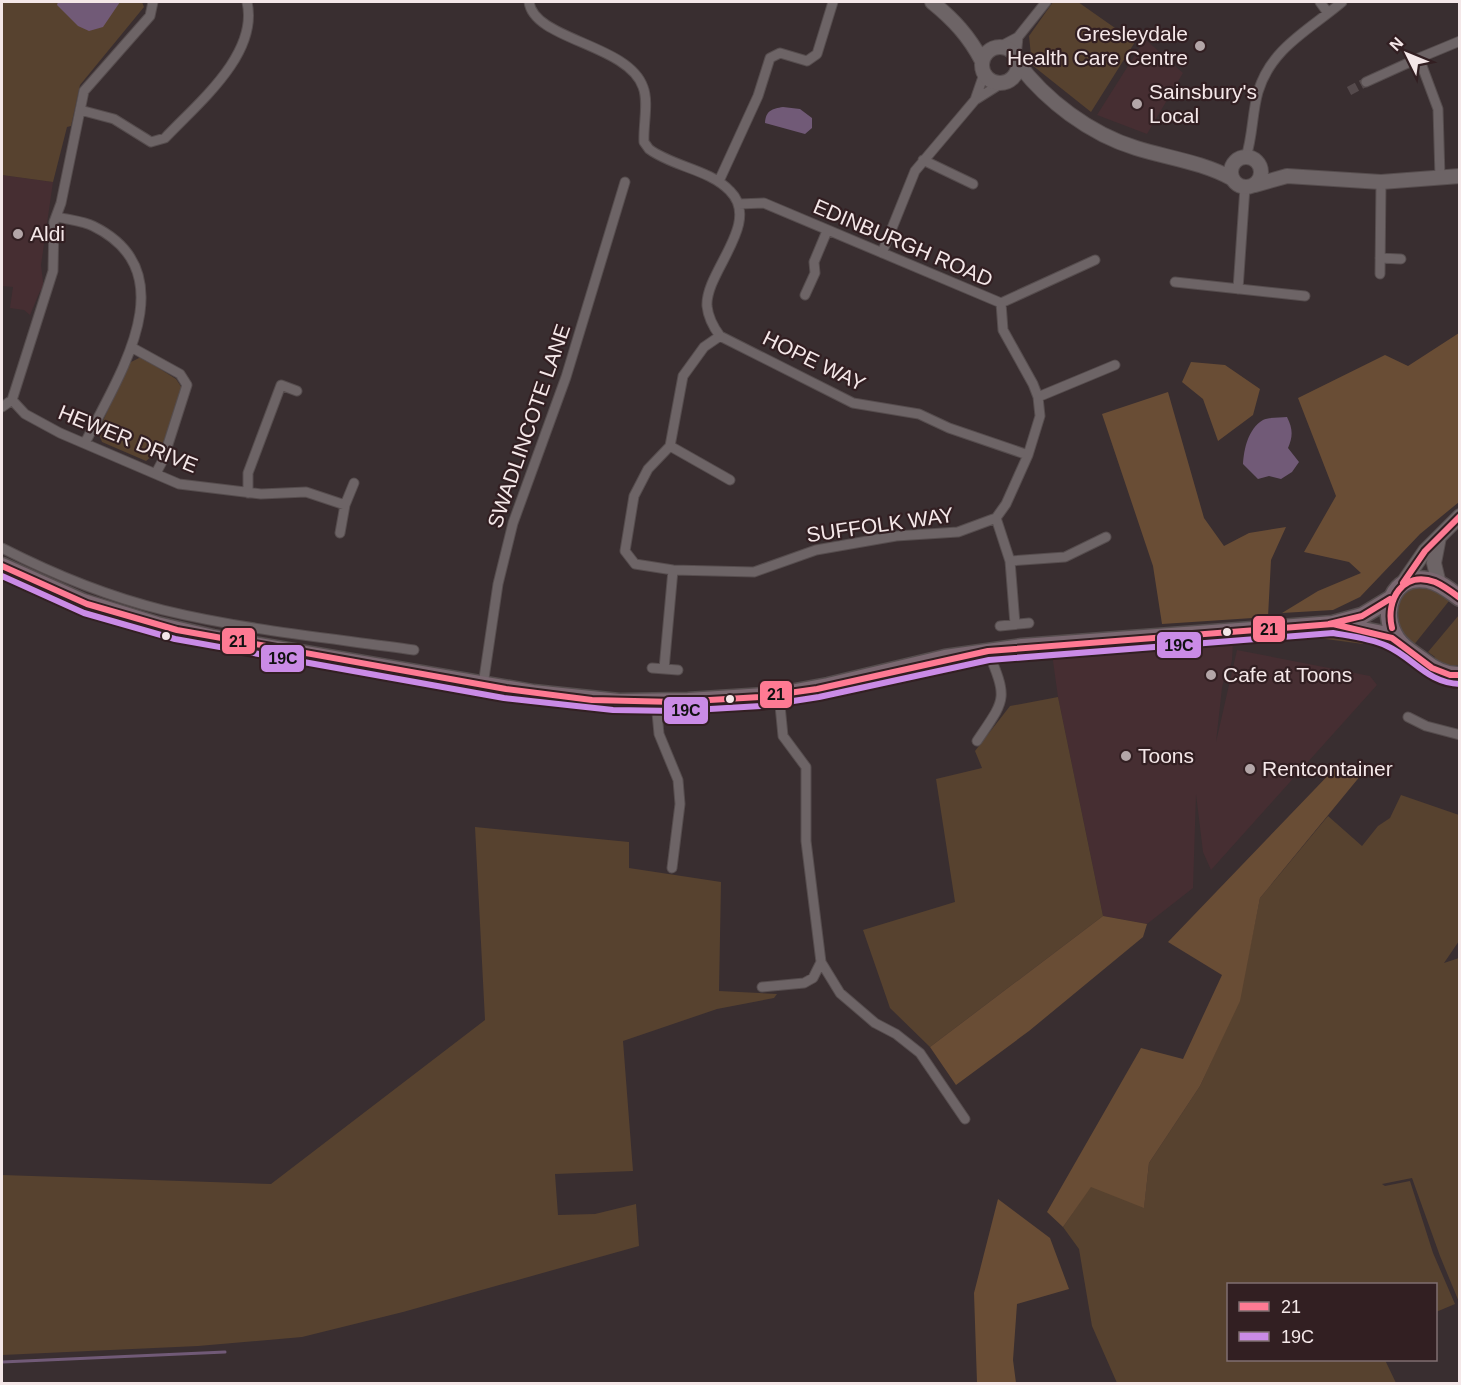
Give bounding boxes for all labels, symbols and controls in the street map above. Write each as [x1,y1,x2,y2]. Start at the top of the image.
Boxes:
place label: Gresleydale Health Care Centre [1007,22,1188,69]
north arrow [1377,24,1437,84]
text: N [1386,34,1407,54]
marker: Gresleydale Health Care Centre [1193,39,1207,53]
place label: Sainsbury's Local [1149,80,1257,127]
marker: Sainsbury's Local [1130,97,1144,111]
street label: EDINBURGH ROAD [810,194,996,291]
place label: Aldi [30,222,65,245]
marker: Aldi [11,227,25,241]
street label: SWADLINCOTE LANE [483,321,574,531]
street label: HOPE WAY [759,326,869,395]
street label: HEWER DRIVE [55,400,201,477]
street label: SUFFOLK WAY [805,503,955,546]
line badge: 21 [1252,615,1286,643]
text: 21 [1260,621,1278,638]
unlabelled marker [1221,626,1233,638]
line badge: 21 [221,627,256,655]
unlabelled marker [160,630,172,642]
line badge: 19C [1156,631,1202,659]
text: 21 [229,633,247,650]
text: 19C [1164,637,1194,654]
line badge: 19C [260,644,305,673]
text: 19C [268,650,298,667]
place label: Cafe at Toons [1223,663,1352,686]
marker: Cafe at Toons [1204,668,1218,682]
line badge: 21 [759,680,793,709]
text: 21 [767,686,785,703]
unlabelled marker [724,693,736,705]
line badge: 19C [663,696,709,725]
text: 19C [671,702,701,719]
place label: Toons [1138,744,1194,767]
marker: Toons [1119,749,1133,763]
place label: Rentcontainer [1262,757,1393,780]
marker: Rentcontainer [1243,762,1257,776]
legend [1227,1283,1437,1361]
text: 21 [1281,1297,1301,1317]
text: 19C [1281,1327,1314,1347]

